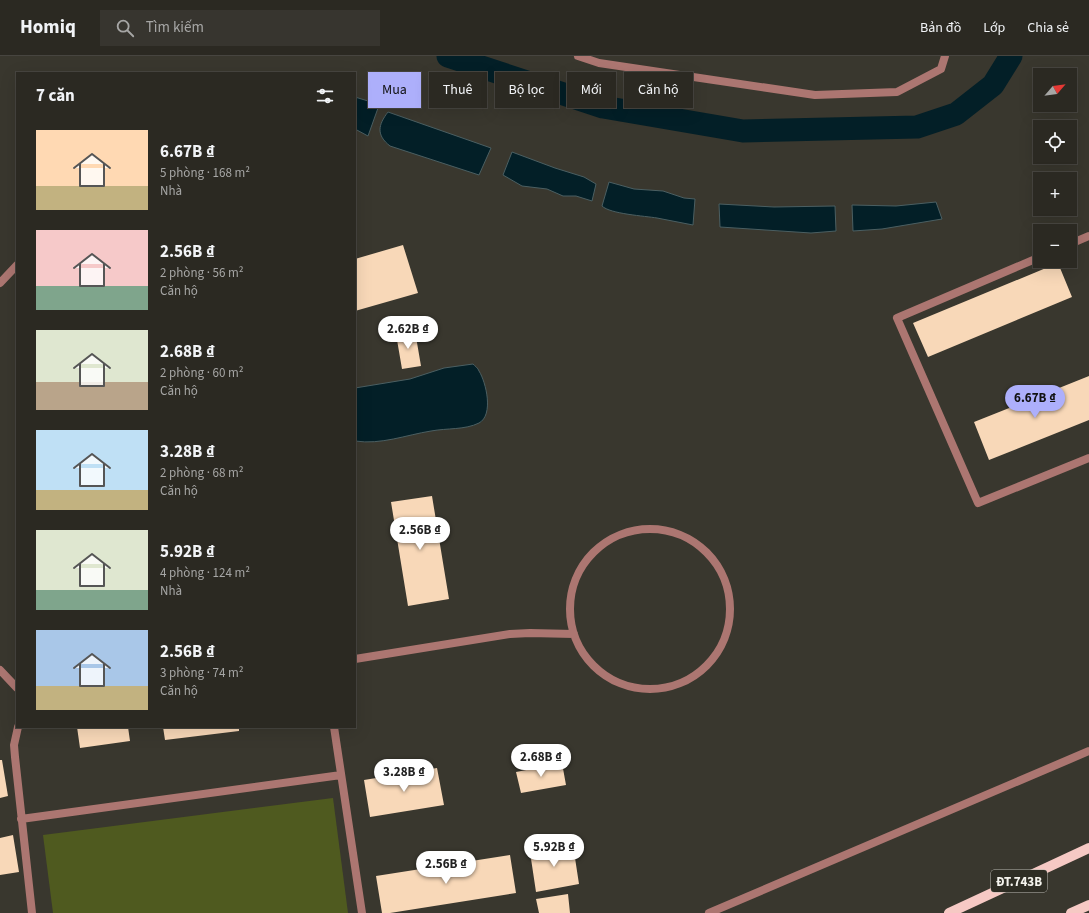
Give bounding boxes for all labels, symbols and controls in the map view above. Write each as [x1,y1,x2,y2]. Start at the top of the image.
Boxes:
search box [100,10,380,46]
text: Homiq [20,14,76,41]
icon: search [114,17,136,39]
text: Tìm kiếm [146,17,204,38]
text: Bản đồ [920,18,961,38]
text: Lớp [983,18,1005,38]
text: Chia sẻ [1027,18,1069,38]
north arrow [1033,68,1077,112]
map controls [1033,68,1077,268]
chip: Mua [368,72,421,108]
chip: Thuê [429,72,487,108]
chip: Bộ lọc [495,72,559,108]
chip: Mới [567,72,616,108]
chip: Căn hộ [624,72,693,108]
text: 7 căn [36,84,75,108]
icon: filters [314,85,336,107]
button: locate [1033,120,1077,164]
text: 6.67B ₫ [160,140,215,164]
icon: home [68,146,116,194]
text: 5 phòng · 168 m² [160,164,250,182]
button: + [1033,172,1077,216]
text: Nhà [160,182,182,200]
button: − [1033,224,1077,268]
text: 2.56B ₫ [160,240,215,264]
icon: home [68,246,116,294]
text: 2 phòng · 56 m² [160,264,244,282]
text: Căn hộ [160,282,198,300]
pin: 2.62B ₫ [371,316,445,350]
text: 2.62B ₫ [387,320,429,338]
text: 2.68B ₫ [160,340,215,364]
icon: home [68,346,116,394]
text: 2 phòng · 60 m² [160,364,244,382]
text: Căn hộ [160,382,198,400]
pin: 6.67B ₫ [998,385,1072,419]
text: 6.67B ₫ [1014,389,1056,407]
text: 3.28B ₫ [160,440,215,464]
icon: home [68,446,116,494]
text: 2 phòng · 68 m² [160,464,244,482]
text: Căn hộ [160,482,198,500]
pin: 2.56B ₫ [383,517,457,551]
text: 2.56B ₫ [399,521,441,539]
text: 5.92B ₫ [160,540,215,564]
icon: home [68,546,116,594]
text: 4 phòng · 124 m² [160,564,250,582]
text: Nhà [160,582,182,600]
text: 2.56B ₫ [160,640,215,664]
icon: home [68,646,116,694]
text: 3 phòng · 74 m² [160,664,244,682]
text: Căn hộ [160,682,198,700]
pin: 2.68B ₫ [504,744,578,778]
text: 2.68B ₫ [520,748,562,766]
pin: 3.28B ₫ [367,759,441,793]
text: 3.28B ₫ [383,763,425,781]
pin: 5.92B ₫ [517,834,591,868]
text: 5.92B ₫ [533,838,575,856]
pin: 2.56B ₫ [409,851,483,885]
text: 2.56B ₫ [425,855,467,873]
road number: ĐT.743B [991,870,1047,892]

